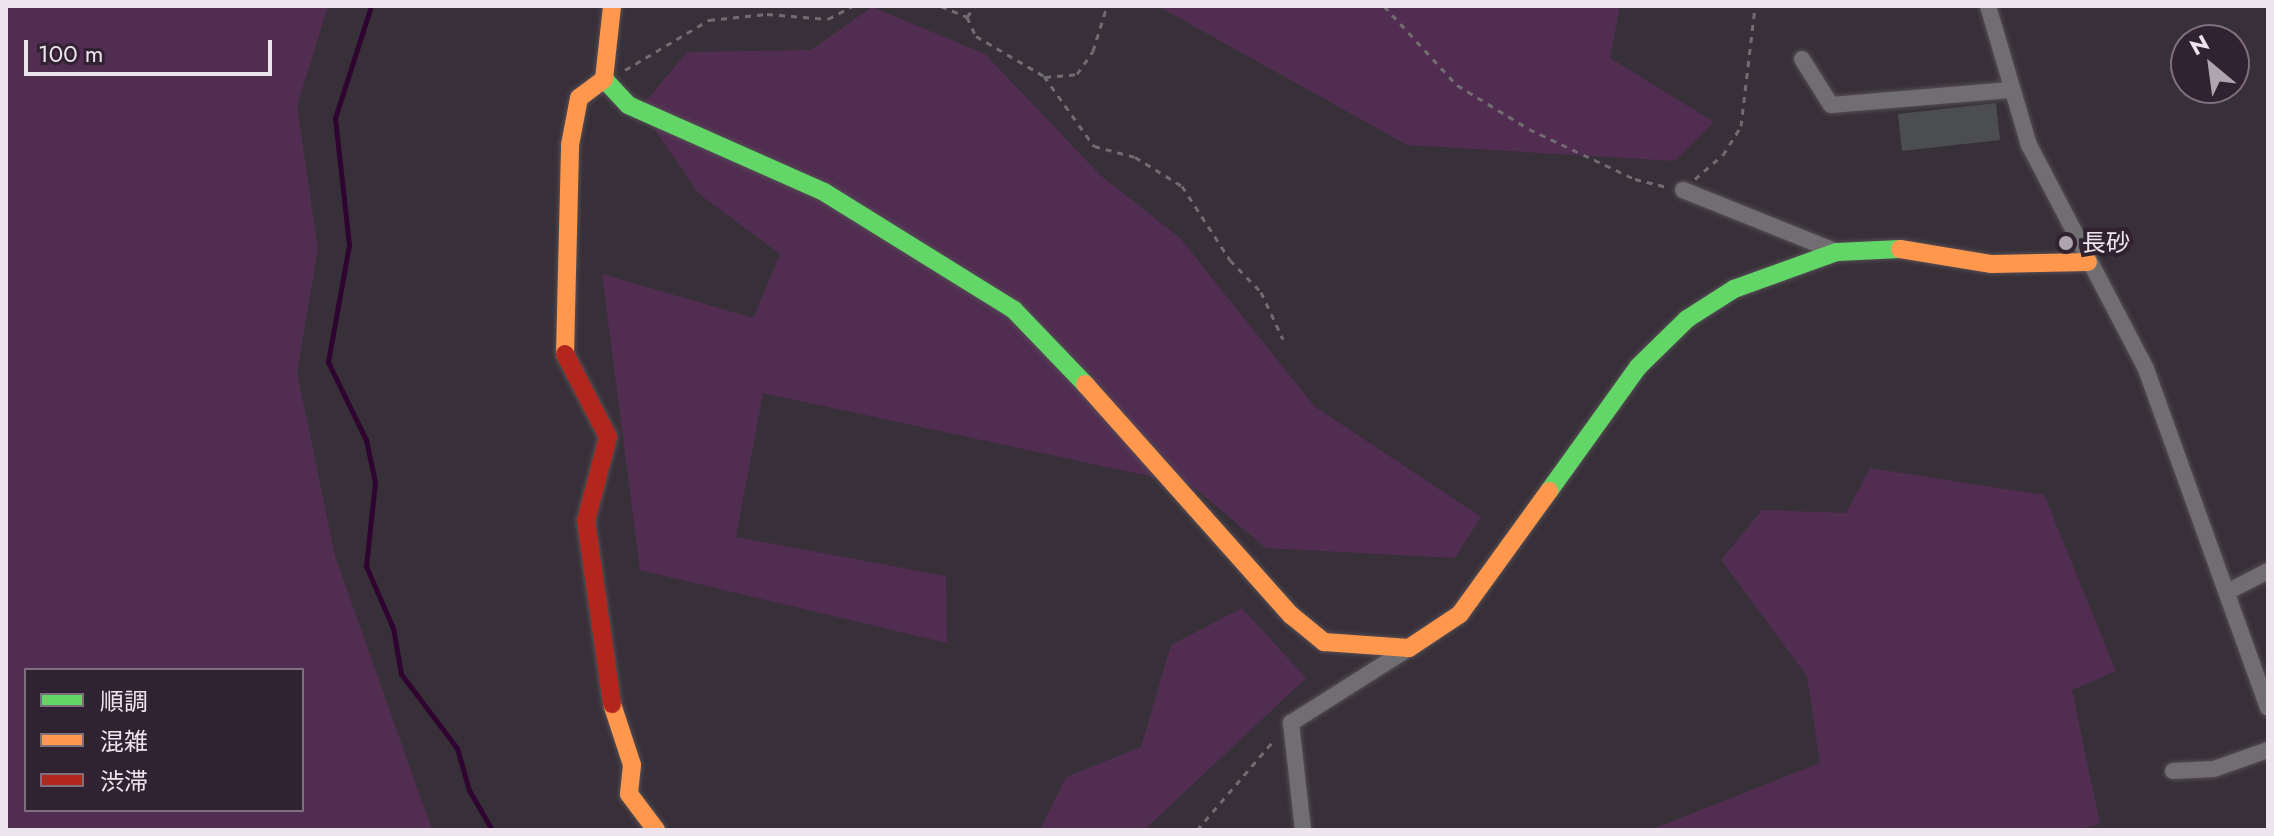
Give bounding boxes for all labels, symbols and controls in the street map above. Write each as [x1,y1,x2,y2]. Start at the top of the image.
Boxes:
scale bar [28,24,276,74]
north arrow [2170,24,2250,104]
text: N [2184,27,2215,63]
text: 100 m [38,36,104,71]
place label: 長砂 [2082,229,2130,257]
marker: 長砂 [2057,234,2075,252]
legend [24,668,304,812]
text: 順調 [100,684,148,719]
text: 混雑 [100,724,148,759]
text: 渋滞 [100,764,148,799]

